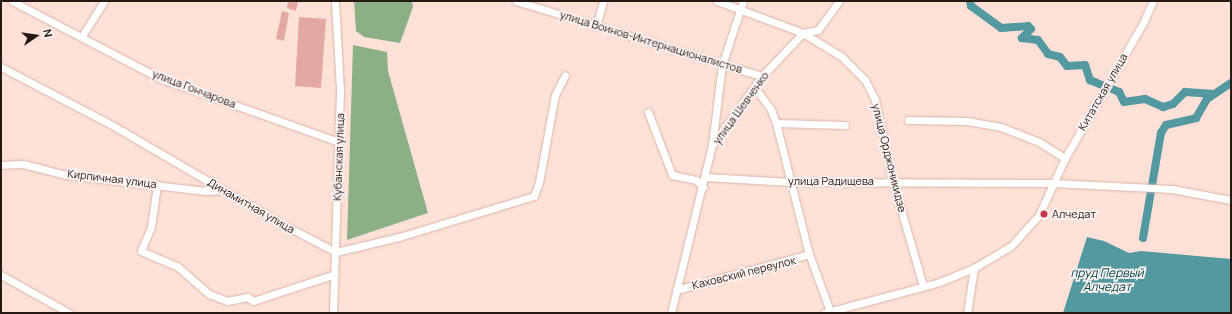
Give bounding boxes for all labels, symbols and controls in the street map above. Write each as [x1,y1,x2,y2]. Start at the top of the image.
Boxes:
street label: улица Воинов-Интернационалистов [558,8,744,76]
north arrow [16,16,56,56]
text: N [40,28,56,39]
street label: Китатская улица [1076,51,1130,133]
street label: улица Гончарова [150,67,238,111]
street label: улица Шевченко [710,69,772,147]
street label: улица Орджоникидзе [869,102,909,214]
street label: Кубанская улица [331,113,347,201]
street label: Кирпичная улица [67,167,157,191]
street label: улица Радищева [788,174,874,188]
street label: Динамитная улица [205,176,297,236]
place label: Алчедат [1052,207,1096,221]
marker: Алчедат [1039,209,1049,219]
street label: Каховский переулок [691,254,797,292]
water label: пруд Первый Алчедат [1070,266,1144,294]

